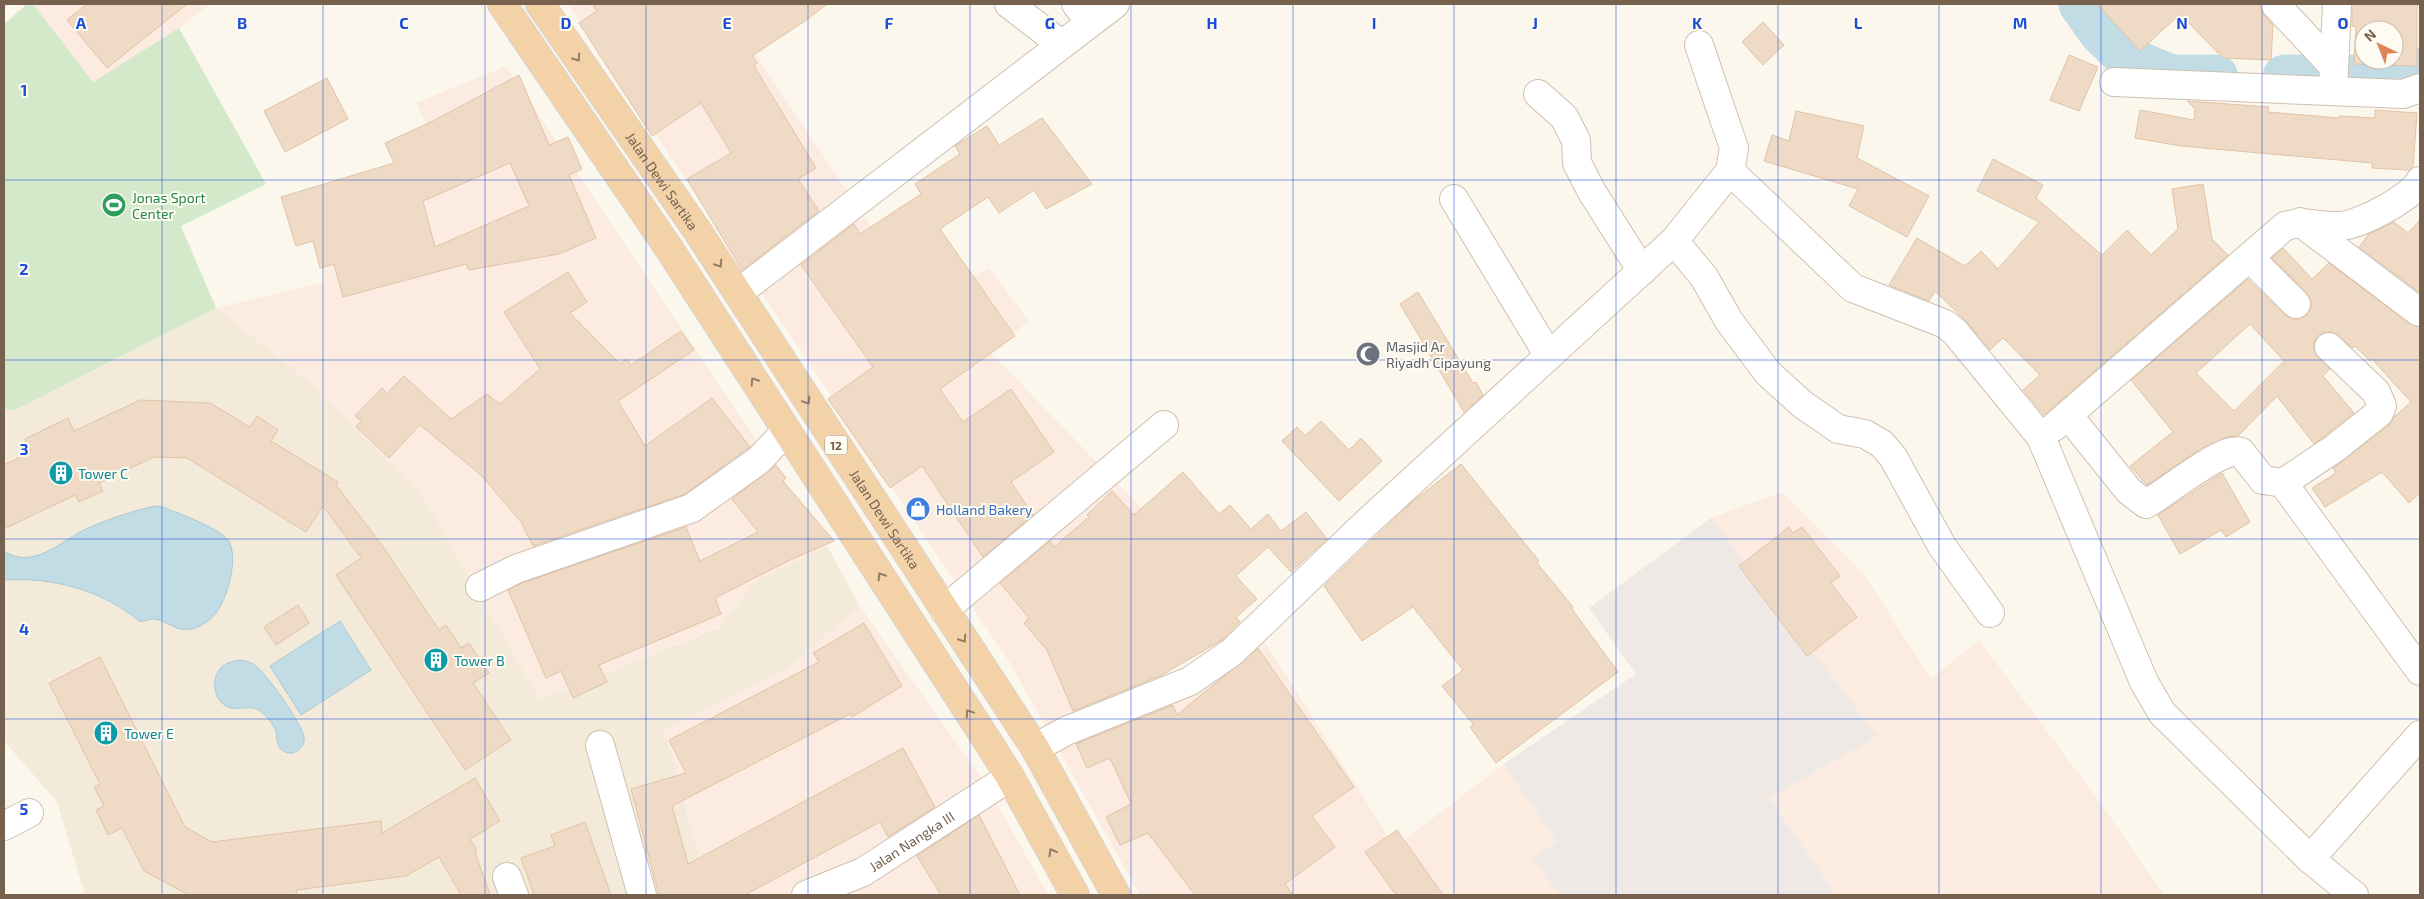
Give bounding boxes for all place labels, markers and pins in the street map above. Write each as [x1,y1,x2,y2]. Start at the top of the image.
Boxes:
place label: Jonas Sport Center [132,189,206,222]
sports icon: Jonas Sport Center [101,192,127,218]
place label: Masjid Ar Riyadh Cipayung [1386,338,1491,371]
mosque icon: Masjid Ar Riyadh Cipayung [1355,341,1381,367]
building icon: Tower C [48,460,74,486]
place label: Tower C [78,465,128,482]
shop icon: Holland Bakery [905,496,931,522]
place label: Holland Bakery [936,501,1033,518]
building icon: Tower B [423,647,449,673]
place label: Tower B [454,652,505,669]
building icon: Tower E [93,720,119,746]
place label: Tower E [124,725,174,742]

